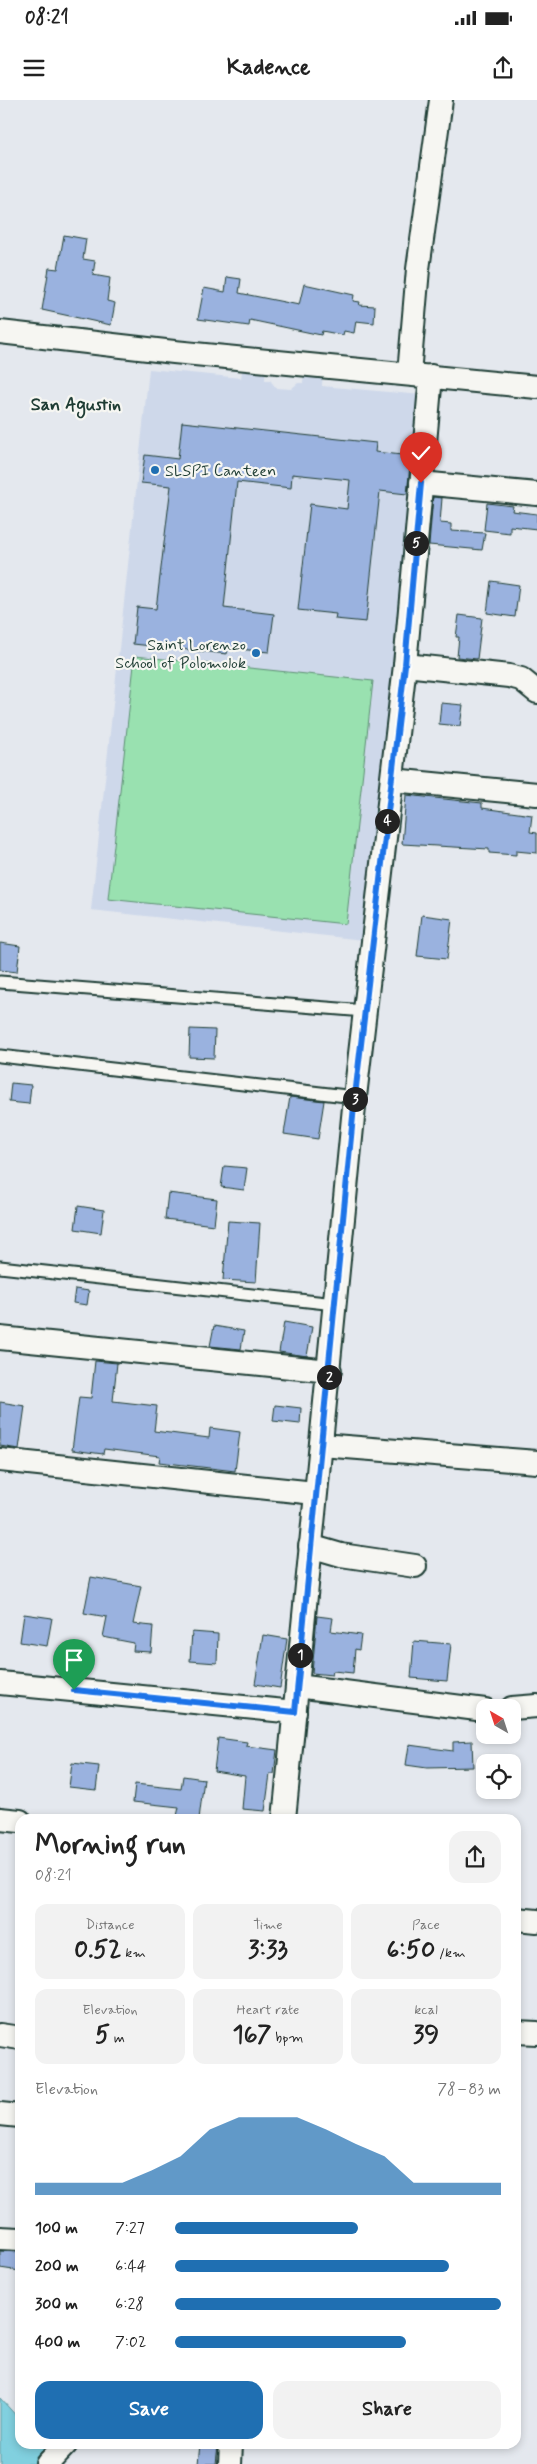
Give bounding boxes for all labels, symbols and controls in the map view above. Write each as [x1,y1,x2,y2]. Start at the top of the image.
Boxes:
text: 08:21 [25,5,69,30]
icon: menu [20,54,48,82]
text: Kadence [227,54,310,82]
icon: share [489,54,517,82]
district label: San Agustin [31,393,121,419]
pin [400,432,442,483]
icon: check [407,439,435,467]
place label: SLSPI Canteen [165,461,276,482]
marker: SLSPI Canteen [149,464,161,476]
pin: 5 [404,530,428,556]
text: 5 [412,534,421,552]
place label: Saint Lorenzo School of Polomolok [115,635,246,674]
marker: Saint Lorenzo School of Polomolok [250,647,262,659]
pin: 4 [374,808,400,834]
text: 4 [383,812,392,830]
pin: 3 [342,1086,368,1112]
text: 3 [352,1090,359,1108]
pin: 2 [316,1364,342,1390]
text: 2 [326,1368,333,1386]
pin [53,1639,95,1690]
pin: 1 [288,1642,312,1668]
icon: arrive [60,1646,88,1674]
text: 1 [297,1646,304,1664]
north arrow [476,1699,521,1744]
map controls [476,1699,521,1799]
button: locate [476,1754,521,1799]
text: Morning run [35,1827,186,1864]
button: share [449,1831,501,1883]
text: 08:21 [35,1865,72,1886]
text: Distance [85,1916,135,1934]
text: Time [253,1916,283,1934]
text: Pace [412,1916,440,1934]
text: 0.52 [74,1934,122,1967]
text: 3:33 [248,1934,288,1967]
text: 6:50 [386,1934,435,1967]
text: km [122,1944,146,1962]
text: /km [435,1944,466,1962]
text: Elevation [82,2001,138,2019]
text: Heart rate [237,2001,299,2019]
text: kcal [414,2001,438,2019]
text: 5 [95,2019,110,2052]
text: 167 [233,2019,271,2052]
text: 39 [413,2019,439,2052]
text: m [110,2029,125,2047]
text: bpm [271,2029,303,2047]
text: Elevation [35,2079,98,2100]
text: 78–83 m [437,2079,501,2100]
text: 100 m [35,2218,78,2239]
text: 7:27 [115,2218,145,2239]
text: 200 m [35,2256,79,2277]
text: 6:44 [115,2256,147,2277]
text: 300 m [35,2294,78,2315]
text: 6:28 [115,2294,144,2315]
text: 400 m [35,2332,80,2353]
text: 7:02 [115,2332,146,2353]
button: Save [35,2381,263,2439]
button: Share [273,2381,501,2439]

